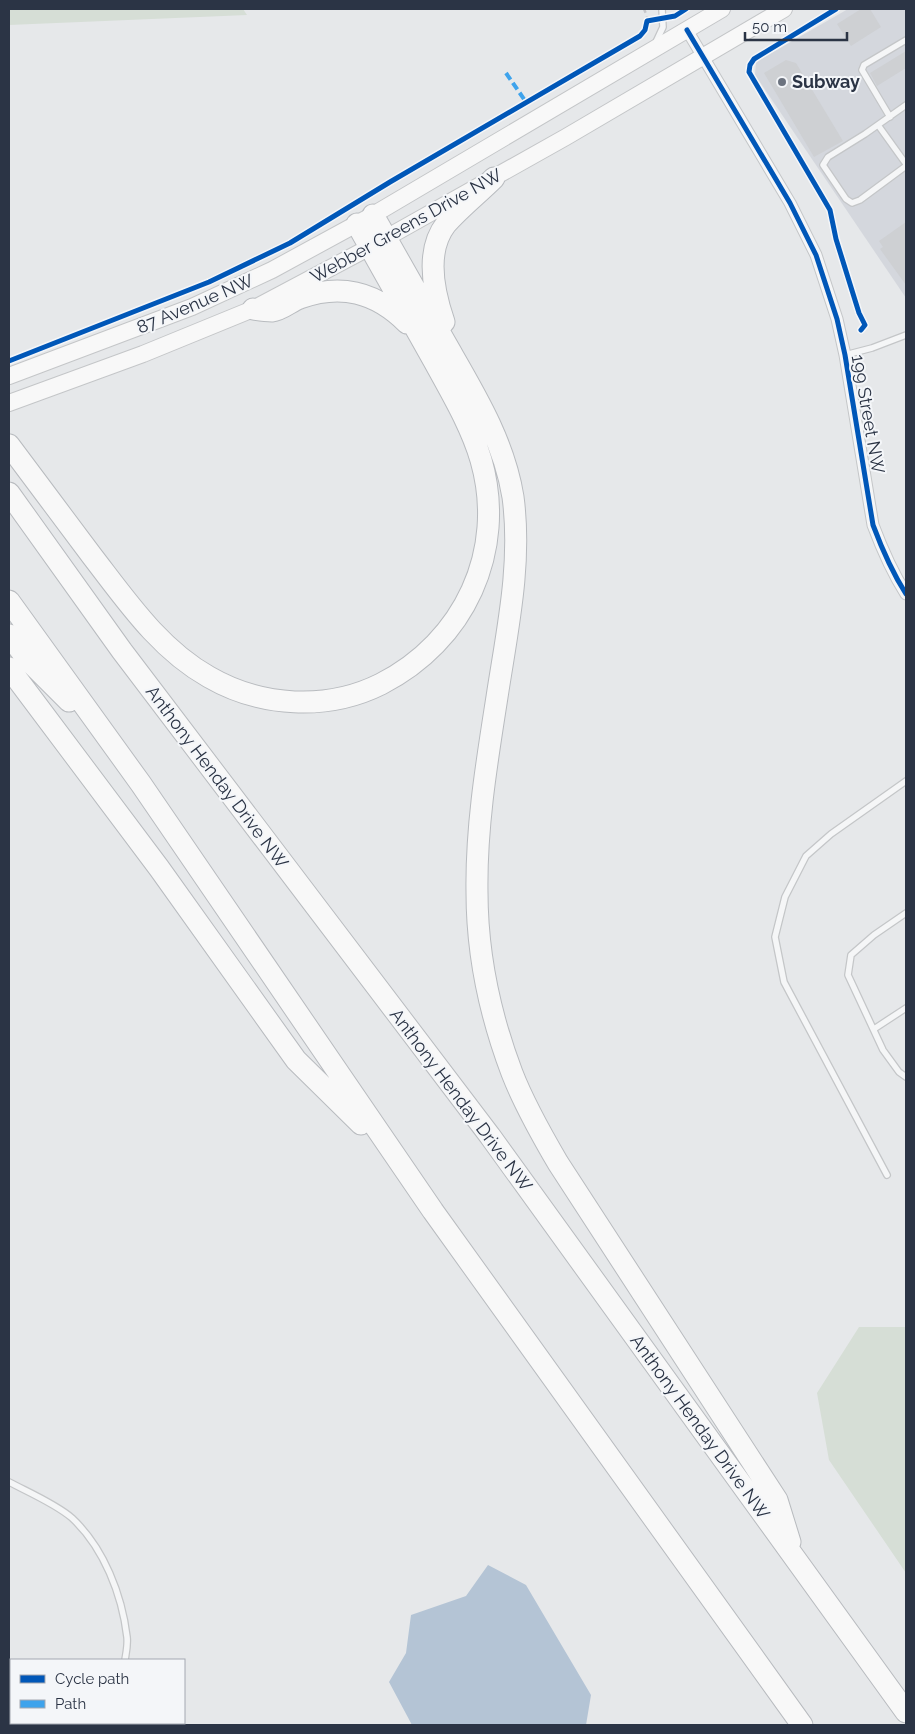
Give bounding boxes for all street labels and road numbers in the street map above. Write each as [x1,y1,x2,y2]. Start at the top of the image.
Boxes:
street label: Webber Greens Drive NW [306,164,505,287]
street label: 87 Avenue NW [133,269,257,338]
street label: 199 Street NW [848,353,889,475]
street label: Anthony Henday Drive NW [142,681,293,872]
street label: Anthony Henday Drive NW [386,1004,537,1195]
street label: Anthony Henday Drive NW [626,1330,775,1523]

